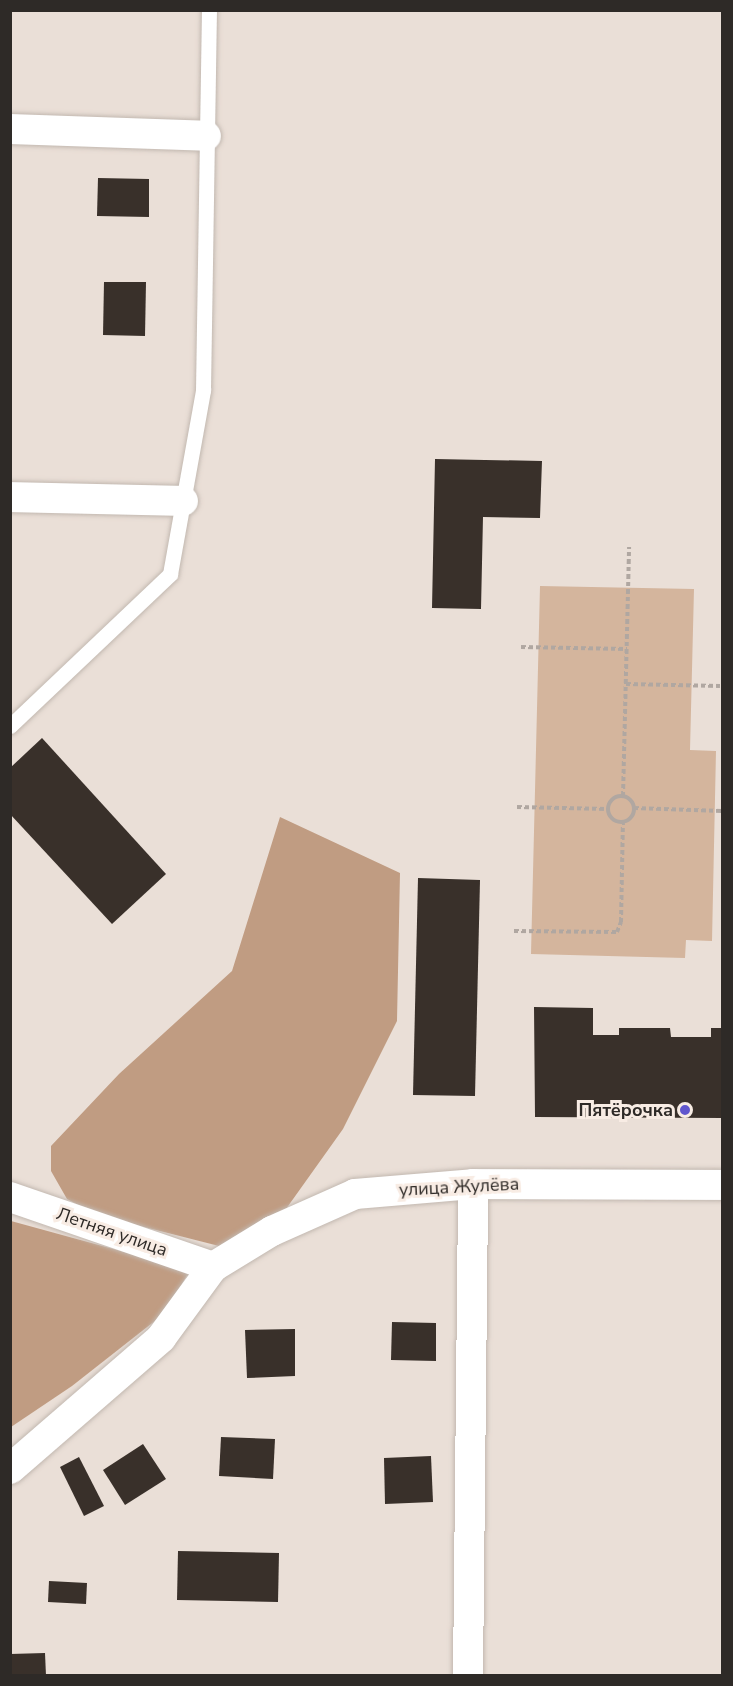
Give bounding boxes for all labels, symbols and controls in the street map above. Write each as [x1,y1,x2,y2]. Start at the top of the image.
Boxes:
place label: Пятёрочка [579,1099,673,1121]
marker: Пятёрочка [678,1103,692,1117]
street label: улица Жулёва [398,1173,520,1201]
street label: Летняя улица [54,1203,170,1261]

